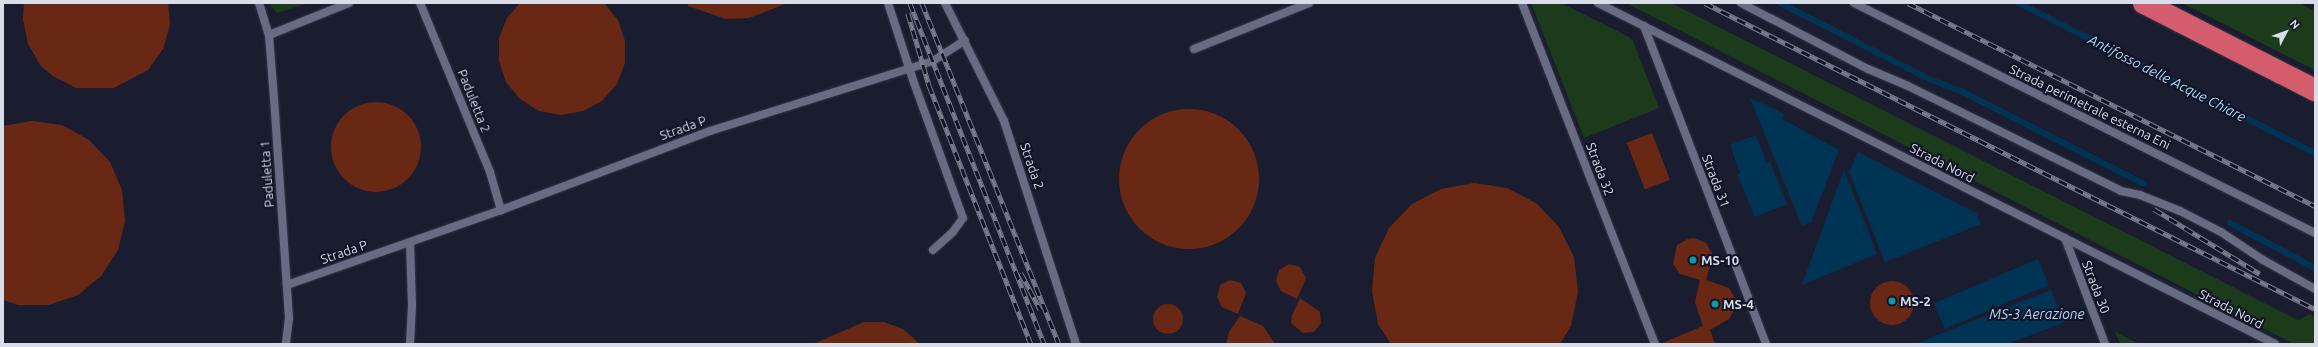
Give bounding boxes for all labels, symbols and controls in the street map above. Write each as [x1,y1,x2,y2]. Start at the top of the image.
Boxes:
north arrow [2266,12,2306,52]
text: N [2288,17,2302,31]
water label: Antifosso delle Acque Chiare [2085,31,2249,125]
street label: Strada perimetrale esterna Eni [2007,61,2173,153]
street label: Paduletta 2 [454,67,494,135]
street label: Strada P [658,112,708,144]
street label: Paduletta 1 [257,140,277,208]
street label: Strada 32 [1583,140,1617,198]
street label: Strada Nord [1907,140,1977,186]
street label: Strada 2 [1017,141,1047,191]
street label: Strada 31 [1699,152,1733,210]
street label: Strada P [319,237,369,267]
place label: MS-10 [1701,252,1739,268]
marker: MS-10 [1688,255,1698,265]
street label: Strada 30 [2079,258,2113,316]
street label: Strada Nord [2196,286,2266,332]
place label: MS-2 [1900,293,1931,309]
place label: MS-4 [1723,296,1754,312]
marker: MS-2 [1887,296,1897,306]
marker: MS-4 [1710,299,1720,309]
water label: MS-3 Aerazione [1989,306,2085,322]

